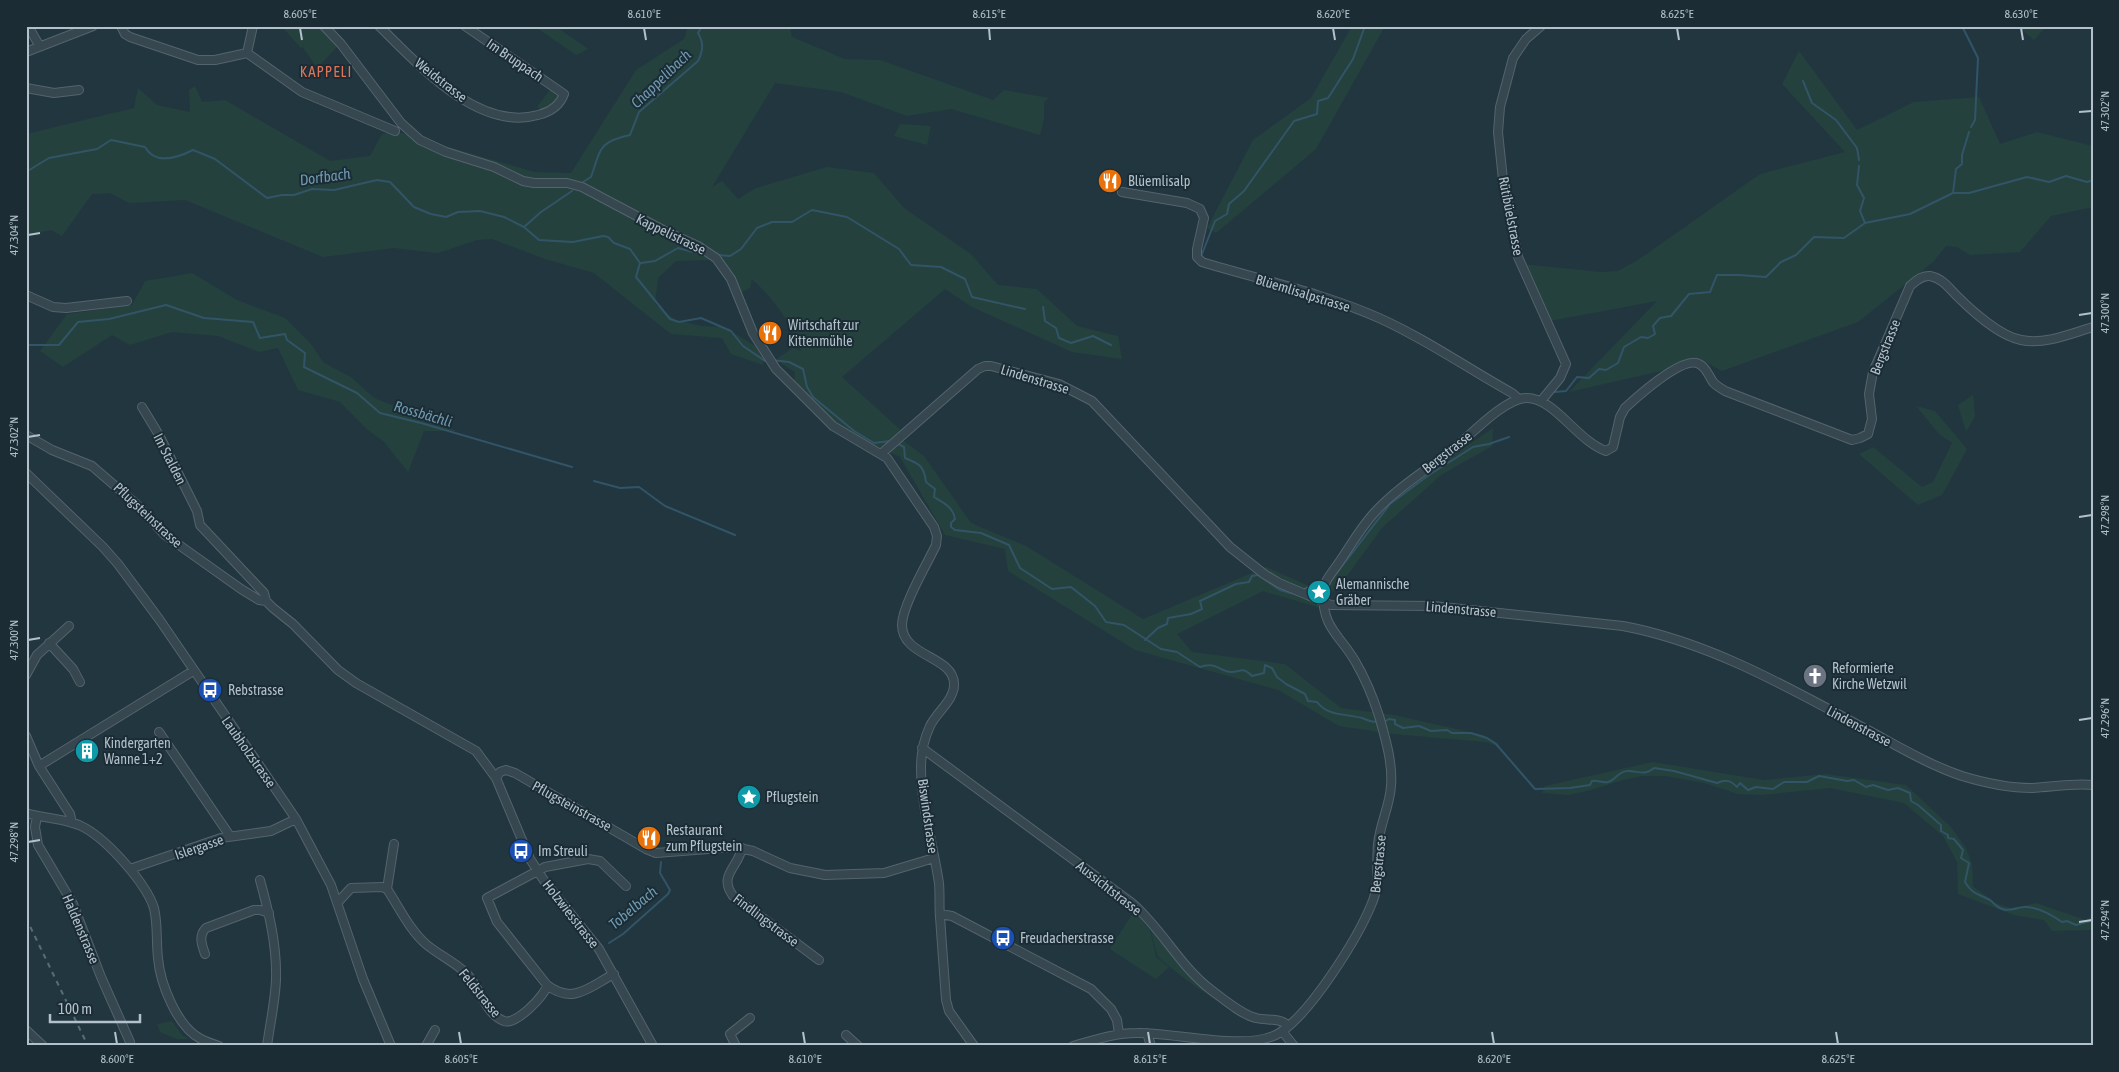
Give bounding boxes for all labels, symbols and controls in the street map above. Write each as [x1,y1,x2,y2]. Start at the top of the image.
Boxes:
text: 8.605°E [283,7,317,21]
text: 8.610°E [627,7,661,21]
text: 8.615°E [972,7,1006,21]
text: 8.620°E [1316,7,1350,21]
text: 8.625°E [1660,7,1694,21]
text: 8.630°E [2004,7,2038,21]
street label: Im Bruppach [484,35,546,85]
water label: Chappelibach [627,46,694,111]
street label: Weidstrasse [412,55,470,105]
district label: KAPPELI [300,63,352,80]
text: 47.302°N [2098,91,2112,131]
water label: Dorfbach [299,165,351,188]
restaurant icon: Blüemlisalp [1097,168,1123,194]
place label: Blüemlisalp [1128,173,1191,189]
street label: Rütibüelstrasse [1496,175,1526,257]
street label: Kappelistrasse [634,210,708,258]
text: 47.304°N [7,215,21,255]
street label: Blüemlisalpstrasse [1254,271,1352,315]
text: 47.300°N [2098,293,2112,333]
place label: Wirtschaft zur Kittenmühle [788,317,859,349]
street label: Bergstrasse [1867,317,1903,377]
restaurant icon: Wirtschaft zur Kittenmühle [757,320,783,346]
street label: Lindenstrasse [999,361,1071,397]
water label: Rossbächli [392,397,455,430]
text: 47.302°N [7,417,21,457]
street label: Bergstrasse [1419,428,1475,476]
street label: Im Stalden [150,431,190,487]
street label: Pflugsteinstrasse [110,479,186,551]
text: 47.298°N [2098,495,2112,535]
place label: Alemannische Gräber [1336,576,1409,608]
place icon: Alemannische Gräber [1306,579,1332,605]
street label: Lindenstrasse [1425,598,1497,620]
text: 47.300°N [7,620,21,660]
place label: Reformierte Kirche Wetzwil [1832,660,1907,692]
church icon: Reformierte Kirche Wetzwil [1802,663,1828,689]
bus stop icon: Rebstrasse [197,677,223,703]
place label: Rebstrasse [228,682,284,698]
text: 47.296°N [2098,698,2112,738]
street label: Lindenstrasse [1824,702,1894,750]
street label: Laubholzstrasse [219,713,279,791]
place label: Kindergarten Wanne 1+2 [104,735,171,767]
building icon: Kindergarten Wanne 1+2 [74,738,100,764]
street label: Pflugsteinstrasse [530,778,614,834]
street label: Biswindstrasse [915,778,941,854]
place icon: Pflugstein [736,784,762,810]
place label: Pflugstein [766,789,818,805]
text: 47.298°N [7,822,21,862]
place label: Restaurant zum Pflugstein [666,822,742,854]
restaurant icon: Restaurant zum Pflugstein [636,825,662,851]
street label: Islergasse [172,831,226,863]
street label: Bergstrasse [1367,834,1389,894]
bus stop icon: Im Streuli [508,838,534,864]
place label: Im Streuli [538,843,588,859]
street label: Aussichtstrasse [1073,858,1145,918]
street label: Holzwiesstrasse [539,877,603,951]
water label: Tobelbach [605,883,660,933]
street label: Findlingstrasse [730,890,802,950]
street label: Haldenstrasse [59,892,103,966]
text: 47.294°N [2098,900,2112,940]
bus stop icon: Freudacherstrasse [990,925,1016,951]
place label: Freudacherstrasse [1020,930,1114,946]
street label: Feldstrasse [456,966,504,1020]
scale bar [50,992,140,1024]
text: 100 m [58,1000,92,1017]
text: 8.600°E [100,1052,134,1066]
text: 8.605°E [444,1052,478,1066]
text: 8.610°E [788,1052,822,1066]
text: 8.615°E [1133,1052,1167,1066]
text: 8.620°E [1477,1052,1511,1066]
text: 8.625°E [1821,1052,1855,1066]

